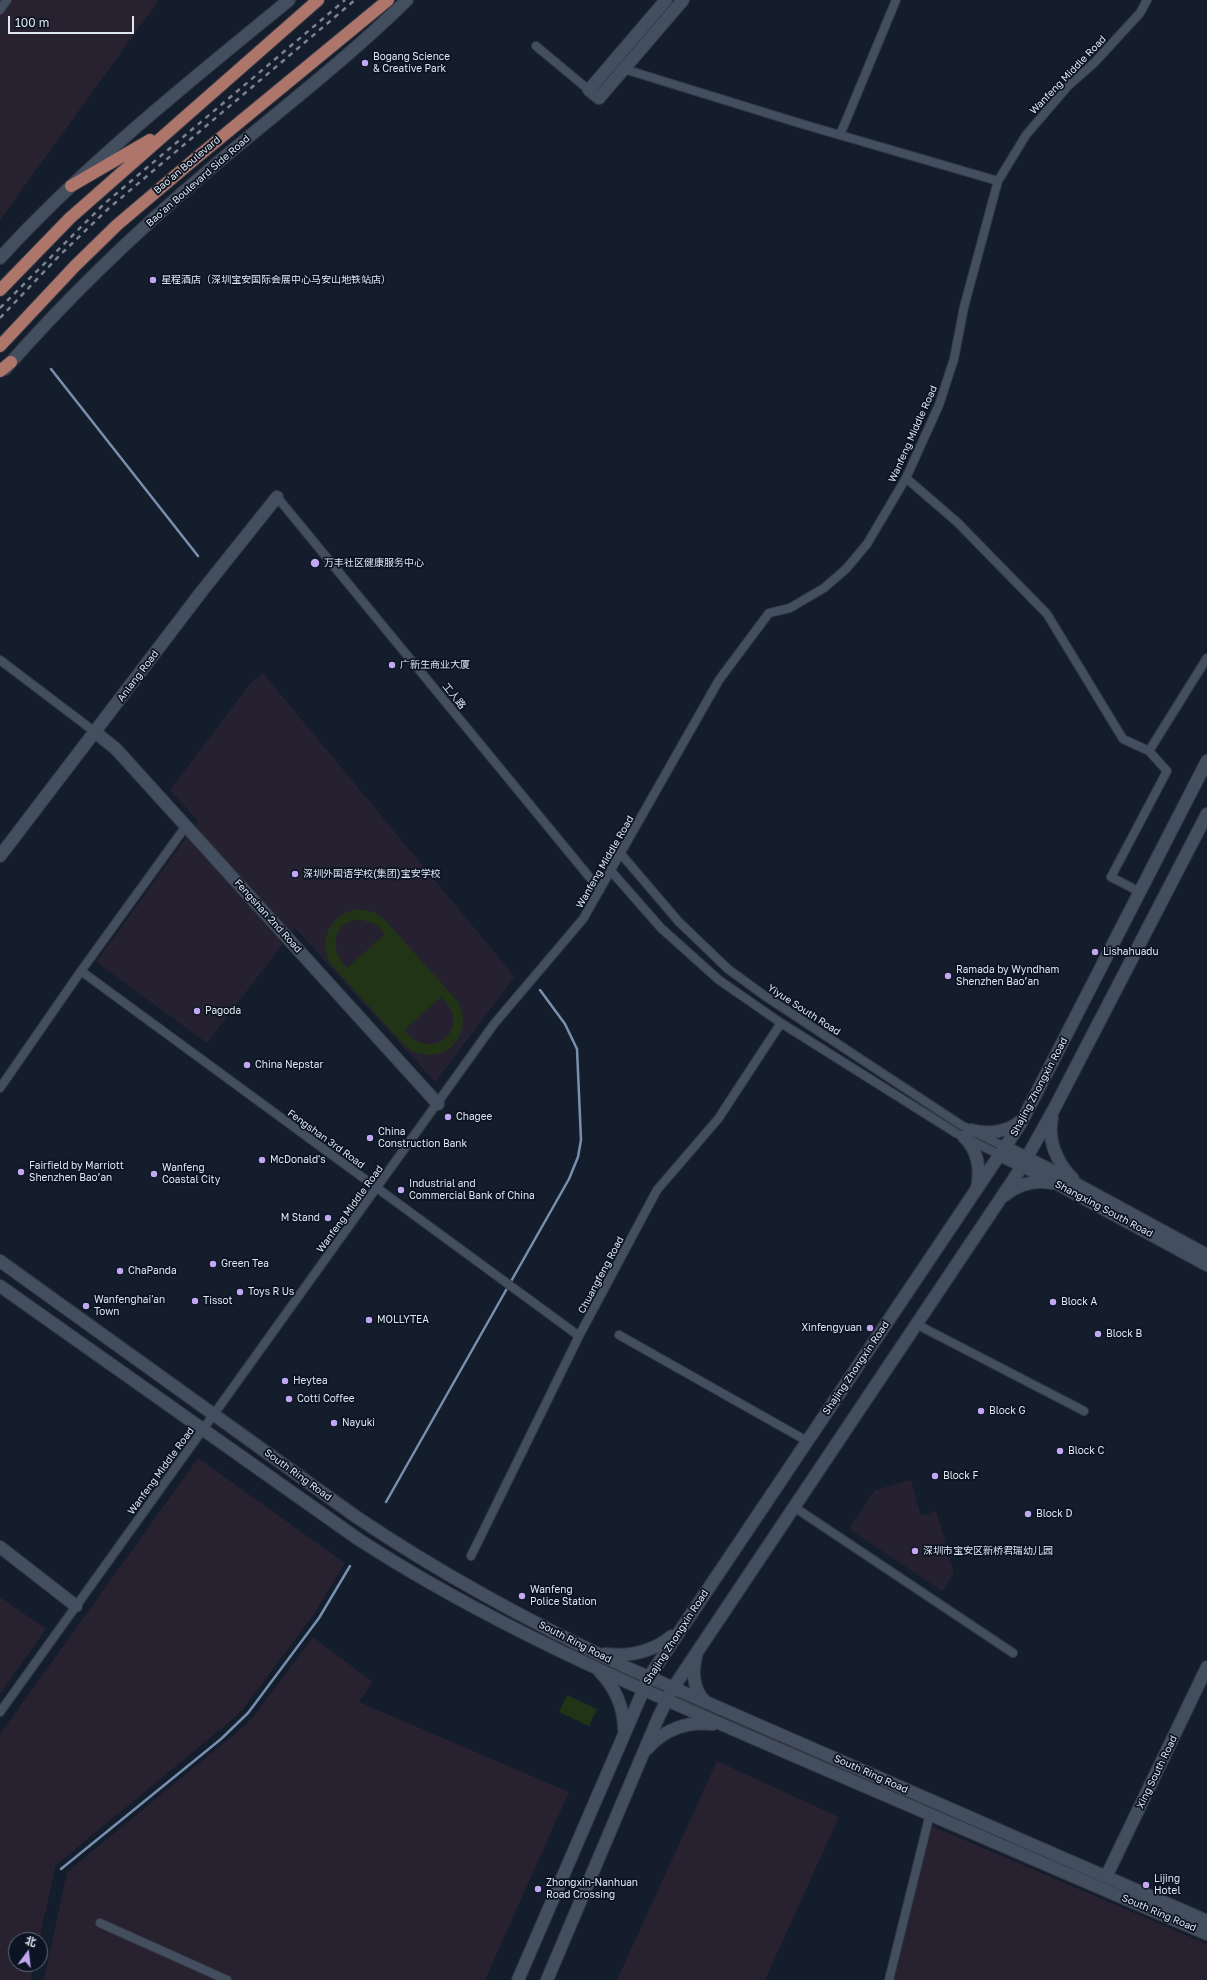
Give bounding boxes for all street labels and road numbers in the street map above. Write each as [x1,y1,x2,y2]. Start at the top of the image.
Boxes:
street label: Wanfeng Middle Road [1027,33,1109,117]
street label: Bao'an Boulevard Side Road [144,133,252,229]
street label: Bao'an Boulevard [151,134,223,196]
street label: Wanfeng Middle Road [886,384,940,484]
street label: Anlang Road [115,648,161,704]
street label: 工人路 [440,681,468,711]
street label: Wanfeng Middle Road [574,814,636,910]
street label: Fengshan 2nd Road [232,877,304,955]
street label: Yiyue South Road [765,982,843,1038]
street label: Shajing Zhongxin Road [1008,1036,1070,1138]
street label: Fengshan 3rd Road [285,1107,367,1171]
street label: Wanfeng Middle Road [314,1163,386,1255]
street label: Shangxing South Road [1053,1178,1155,1240]
street label: Chuangfeng Road [576,1234,626,1316]
street label: Shajing Zhongxin Road [820,1319,892,1417]
street label: Wanfeng Middle Road [125,1425,197,1517]
street label: South Ring Road [262,1447,334,1503]
street label: Shajing Zhongxin Road [641,1588,711,1686]
street label: South Ring Road [537,1619,613,1665]
street label: Xing South Road [1134,1734,1180,1810]
street label: South Ring Road [832,1752,910,1796]
street label: South Ring Road [1120,1892,1198,1934]

